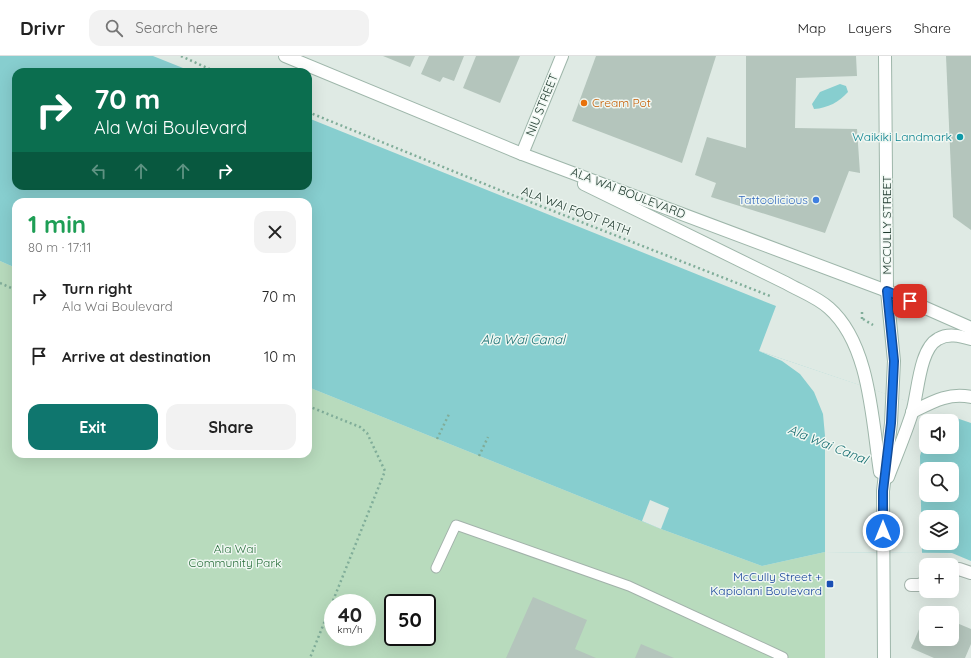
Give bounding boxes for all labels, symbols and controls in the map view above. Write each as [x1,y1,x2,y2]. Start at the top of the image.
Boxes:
search box [89,10,369,46]
text: Drivr [20,16,65,40]
icon: search [103,17,125,39]
text: Search here [135,18,218,37]
text: Map [797,19,826,37]
text: Layers [848,19,892,37]
text: Share [914,19,951,37]
street label: NIU STREET [522,71,561,138]
text: 70 m [94,81,160,116]
icon: right [28,84,80,136]
place label: Cream Pot [592,95,651,110]
marker: Cream Pot [579,98,589,108]
text: Ala Wai Boulevard [94,116,247,139]
place label: Waikiki Landmark [852,129,952,144]
marker: Waikiki Landmark [955,132,965,142]
icon: left [88,160,110,182]
icon: ahead [130,160,152,182]
icon: ahead [172,160,194,182]
icon: right [214,160,236,182]
street label: ALA WAI BOULEVARD [569,164,688,221]
street label: MCCULLY STREET [879,175,894,275]
street label: ALA WAI FOOT PATH [520,183,633,238]
place label: Tattoolicious [738,192,808,207]
marker: Tattoolicious [811,195,821,205]
text: 1 min [28,209,86,239]
button: close [254,211,296,253]
text: 80 m · 17:11 [28,239,91,255]
text: Turn right [62,279,133,298]
pin [893,284,927,318]
icon: right [28,285,50,307]
text: 70 m [262,287,296,306]
icon: arrive [899,290,921,312]
text: Ala Wai Boulevard [62,298,173,314]
water label: Ala Wai Canal [481,331,567,347]
icon: arrive [28,345,50,367]
text: Arrive at destination [62,347,211,366]
text: 10 m [264,347,296,366]
button: Exit [28,404,158,450]
button: Share [166,404,296,450]
map controls [919,414,959,646]
button: sound [919,414,959,454]
water label: Ala Wai Canal [786,421,872,468]
button: search [919,462,959,502]
position arrow [862,510,904,552]
button: layers [919,510,959,550]
park label: Ala Wai Community Park [189,541,281,570]
button: + [919,558,959,598]
place label: McCully Street + Kapiolani Boulevard [710,569,822,598]
marker: McCully Street + Kapiolani Boulevard [825,579,835,589]
speed limit sign: 50 [384,594,436,646]
text: 40 [338,602,362,627]
button: − [919,606,959,646]
text: km/h [337,623,363,636]

